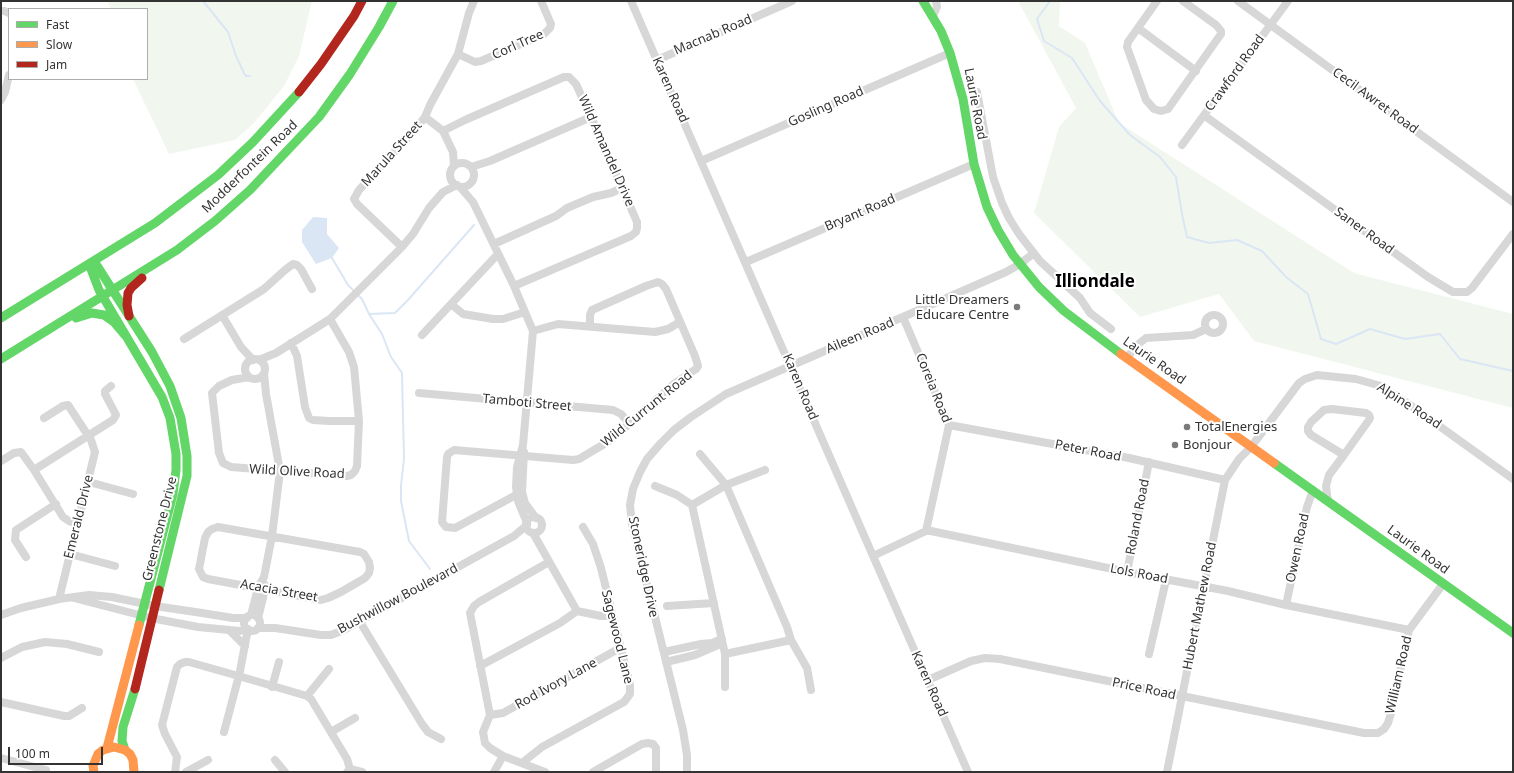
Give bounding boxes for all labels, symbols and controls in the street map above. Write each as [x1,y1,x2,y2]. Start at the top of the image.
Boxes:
legend [8,8,148,80]
street label: Macnab Road [672,12,754,58]
text: Fast [46,16,69,33]
street label: Corl Tree [490,27,546,63]
street label: Crawford Road [1202,32,1268,114]
text: Slow [46,36,72,53]
street label: Karen Road [649,55,691,125]
text: Jam [46,56,67,73]
street label: Cecil Awret Road [1329,65,1421,137]
street label: Laurie Road [960,67,990,141]
street label: Gosling Road [786,83,866,131]
street label: Wild Amandel Drive [574,93,638,209]
street label: Modderfontein Road [199,117,301,217]
street label: Marula Street [358,118,426,190]
street label: Bryant Road [822,191,898,235]
street label: Saner Road [1331,204,1397,258]
district label: Illiondale [1055,272,1135,292]
place label: Little Dreamers Educare Centre [915,292,1009,323]
marker: Little Dreamers Educare Centre [1012,302,1022,312]
street label: Aileen Road [824,315,896,357]
street label: Laurie Road [1120,334,1188,388]
street label: Coreia Road [912,351,954,425]
street label: Karen Road [779,352,821,422]
street label: Wild Currunt Road [598,368,696,450]
street label: Alpine Road [1374,380,1444,432]
street label: Tamboti Street [482,391,572,415]
place label: TotalEnergies [1195,419,1277,435]
marker: TotalEnergies [1182,422,1192,432]
street label: Peter Road [1054,437,1122,465]
place label: Bonjour [1183,437,1232,453]
marker: Bonjour [1170,440,1180,450]
street label: Wild Olive Road [249,462,345,482]
street label: Emerald Drive [61,473,97,561]
street label: Greenstone Drive [139,475,181,583]
street label: Roland Road [1123,478,1153,556]
street label: Owen Road [1283,512,1313,584]
street label: Stoneridge Drive [625,515,661,619]
street label: Laurie Road [1384,522,1452,578]
street label: Hubert Mathew Road [1180,541,1220,671]
street label: Bushwillow Boulevard [335,561,461,637]
street label: Lols Road [1109,561,1169,587]
street label: Acacia Street [239,577,319,605]
street label: Sagewood Lane [598,588,636,686]
street label: William Road [1382,634,1416,716]
street label: Karen Road [908,649,950,719]
street label: Rod Ivory Lane [512,655,600,713]
street label: Price Road [1111,675,1177,703]
scale bar [10,739,105,765]
text: 100 m [15,745,50,762]

